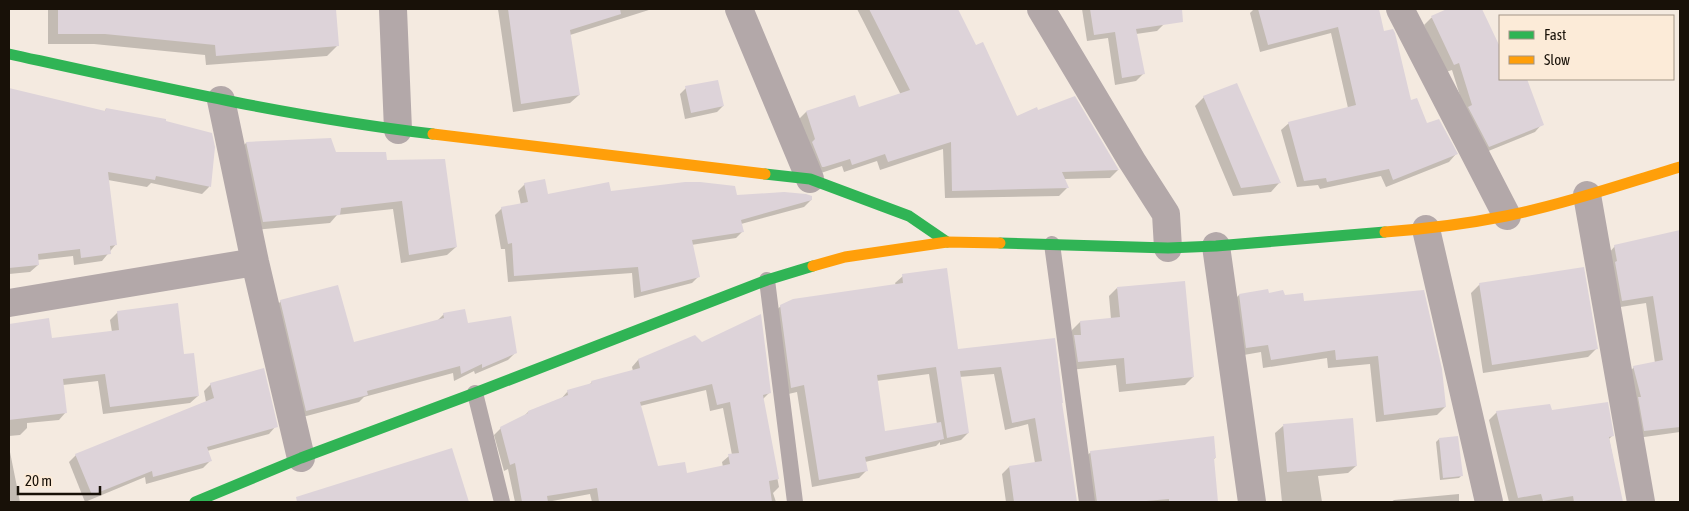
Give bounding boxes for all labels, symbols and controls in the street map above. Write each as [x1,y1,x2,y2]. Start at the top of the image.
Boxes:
legend [1499,15,1674,80]
text: Fast [1544,26,1566,43]
text: Slow [1544,51,1570,68]
scale bar [18,464,100,496]
text: 20 m [25,472,52,489]

